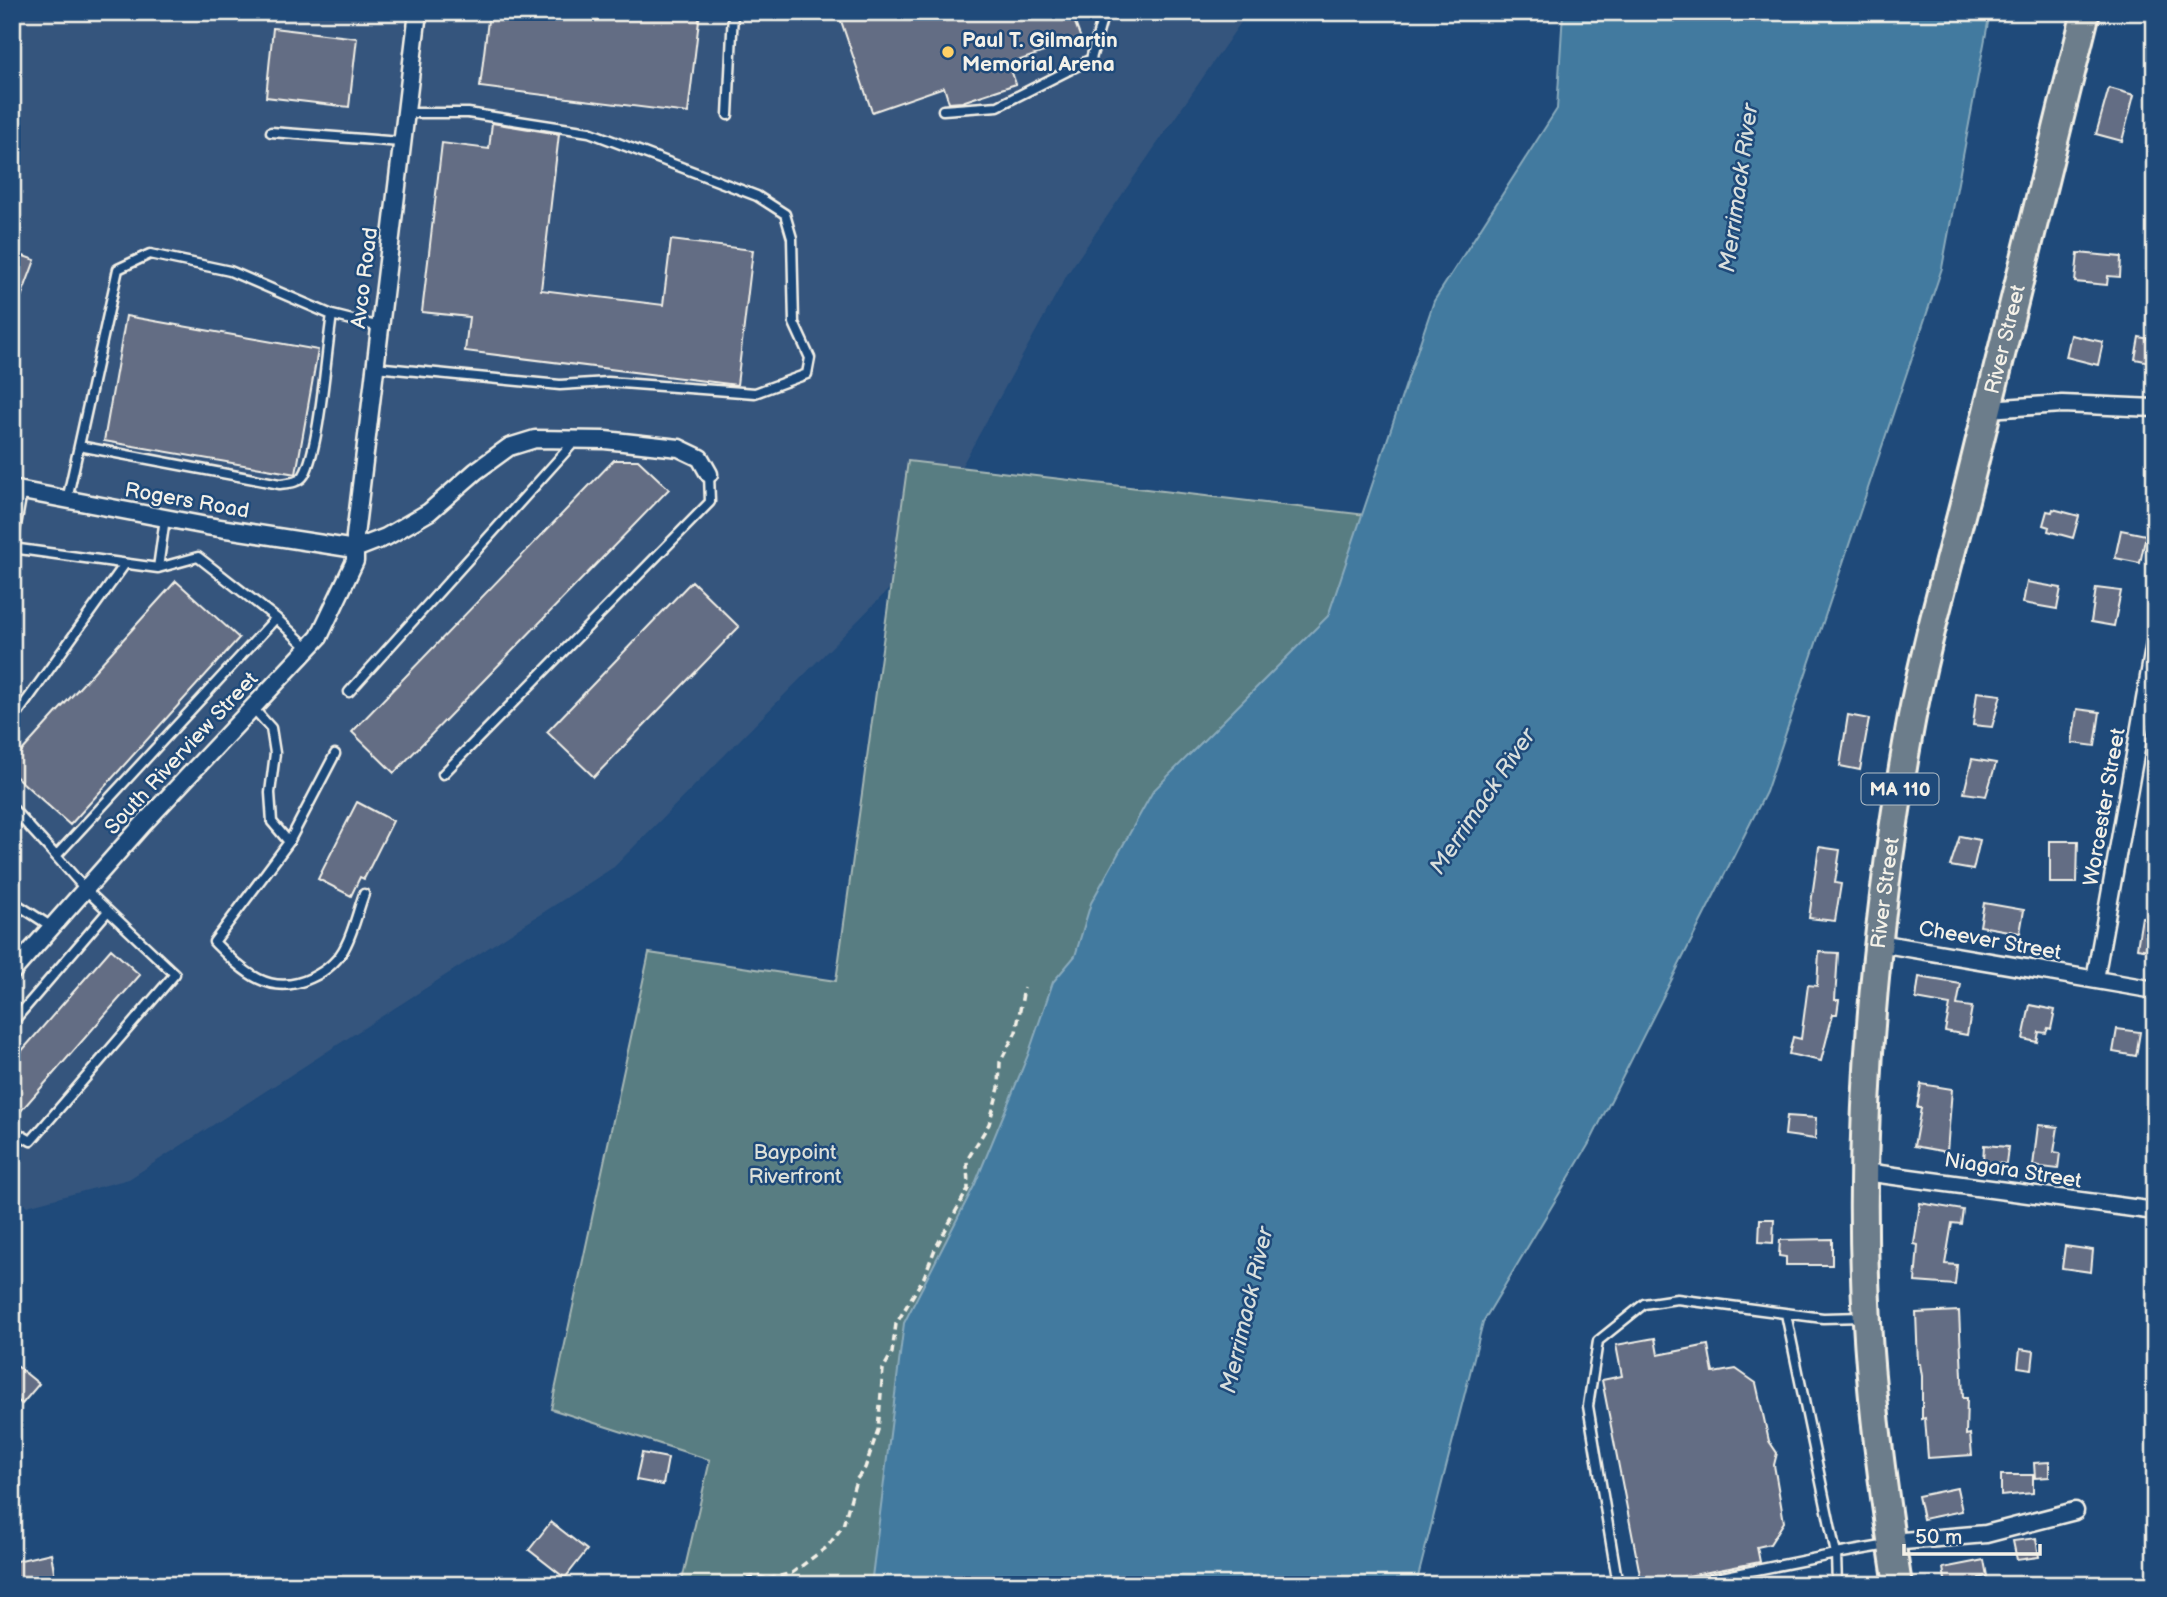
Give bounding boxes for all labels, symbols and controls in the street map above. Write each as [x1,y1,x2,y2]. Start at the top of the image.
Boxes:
place label: Paul T. Gilmartin Memorial Arena [962,28,1118,77]
marker: Paul T. Gilmartin Memorial Arena [940,44,956,60]
water label: Merrimack River [1713,100,1765,274]
street label: Avco Road [346,226,383,330]
street label: River Street [1980,282,2031,397]
street label: Rogers Road [123,477,251,524]
street label: South Riverview Street [99,666,264,840]
water label: Merrimack River [1424,722,1543,880]
street label: Worcester Street [2078,726,2131,888]
road number: MA 110 [1862,774,1938,804]
street label: River Street [1866,835,1905,950]
street label: Cheever Street [1917,916,2064,965]
park label: Baypoint Riverfront [749,1140,842,1189]
street label: Niagara Street [1943,1147,2084,1194]
water label: Merrimack River [1214,1223,1280,1396]
scale bar [1904,1513,2041,1557]
text: 50 m [1915,1525,1962,1550]

